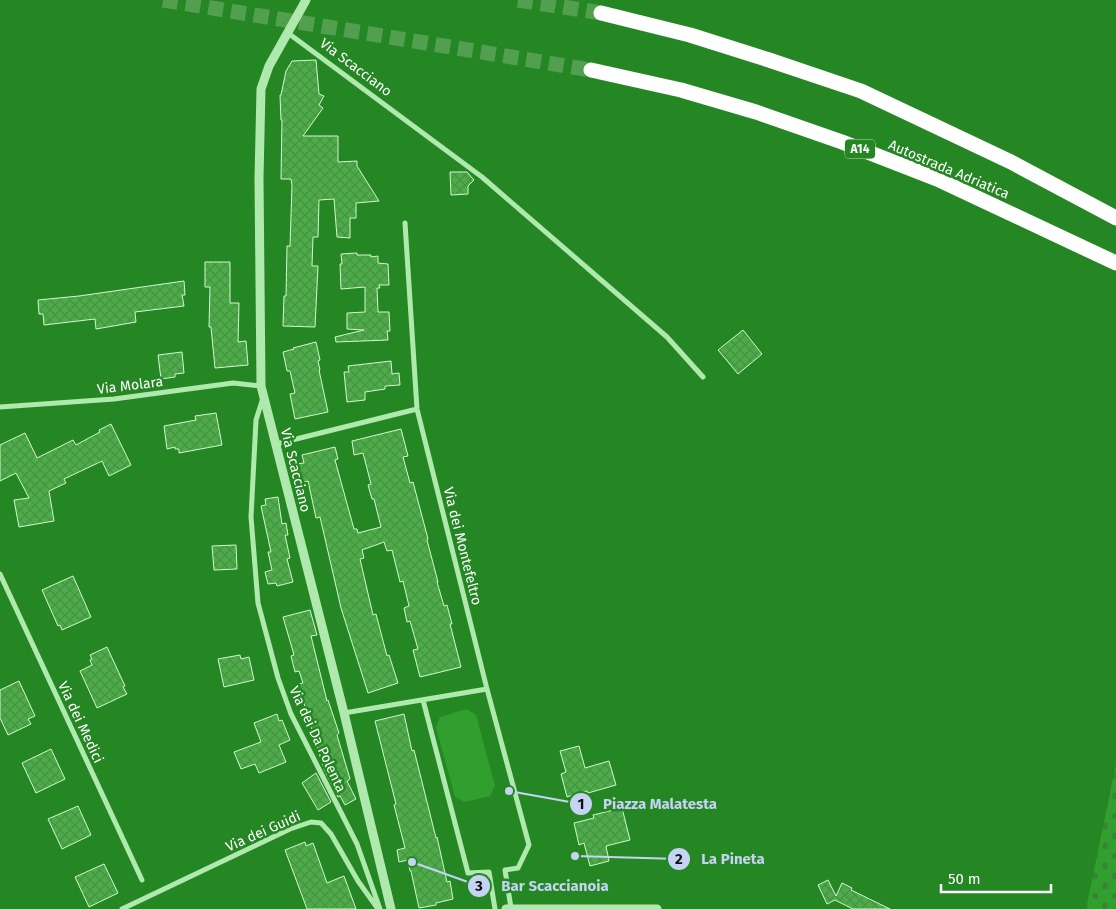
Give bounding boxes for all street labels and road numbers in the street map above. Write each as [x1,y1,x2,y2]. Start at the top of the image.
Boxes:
street label: Via Scacciano [316,35,395,100]
street label: Autostrada Adriatica [886,136,1012,203]
road number: A14 [845,140,875,158]
street label: Via Molara [96,373,164,398]
street label: Via Scacciano [277,426,314,514]
street label: Via dei Montefeltro [440,485,485,607]
street label: Via dei Medici [54,679,107,766]
street label: Via dei Da Polenta [285,683,350,795]
street label: Via dei Guidi [223,807,303,855]

